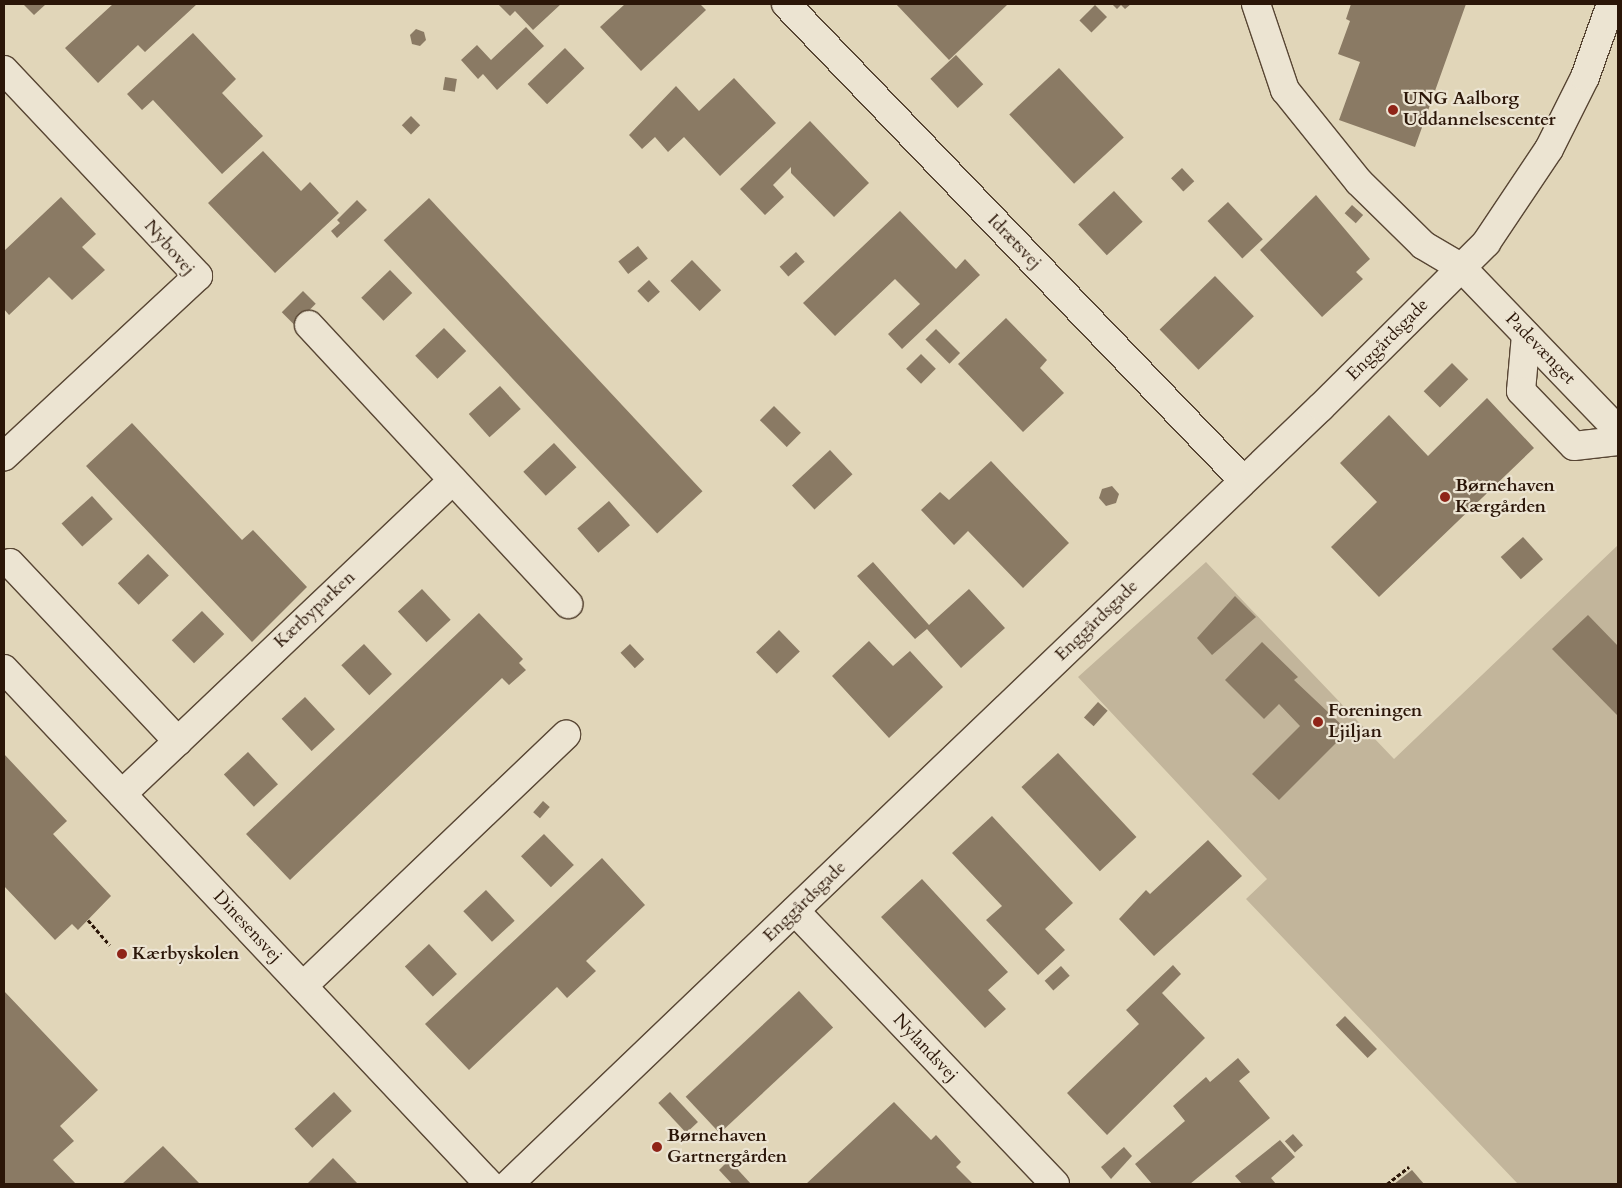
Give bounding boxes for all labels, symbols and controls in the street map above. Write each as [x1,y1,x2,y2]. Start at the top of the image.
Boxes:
place label: UNG Aalborg Uddannelsescenter [1403,89,1556,132]
marker: UNG Aalborg Uddannelsescenter [1387,104,1399,116]
street label: Idrætsvej [982,210,1046,274]
street label: Nybovej [139,216,199,280]
street label: Enggårdsgade [1343,295,1433,385]
street label: Padevænget [1500,309,1580,389]
place label: Børnehaven Kærgården [1455,476,1555,518]
marker: Børnehaven Kærgården [1439,491,1451,503]
street label: Kærbyparken [270,567,360,653]
street label: Enggårdsgade [1051,576,1143,666]
place label: Foreningen Ljiljan [1328,701,1422,744]
marker: Foreningen Ljiljan [1312,716,1324,728]
street label: Enggårdsgade [759,857,851,947]
street label: Dinesensvej [208,886,286,968]
place label: Kærbyskolen [132,943,239,965]
marker: Kærbyskolen [116,948,128,960]
street label: Nylandsvej [888,1009,962,1087]
place label: Børnehaven Gartnergården [667,1126,787,1168]
marker: Børnehaven Gartnergården [651,1141,663,1153]

